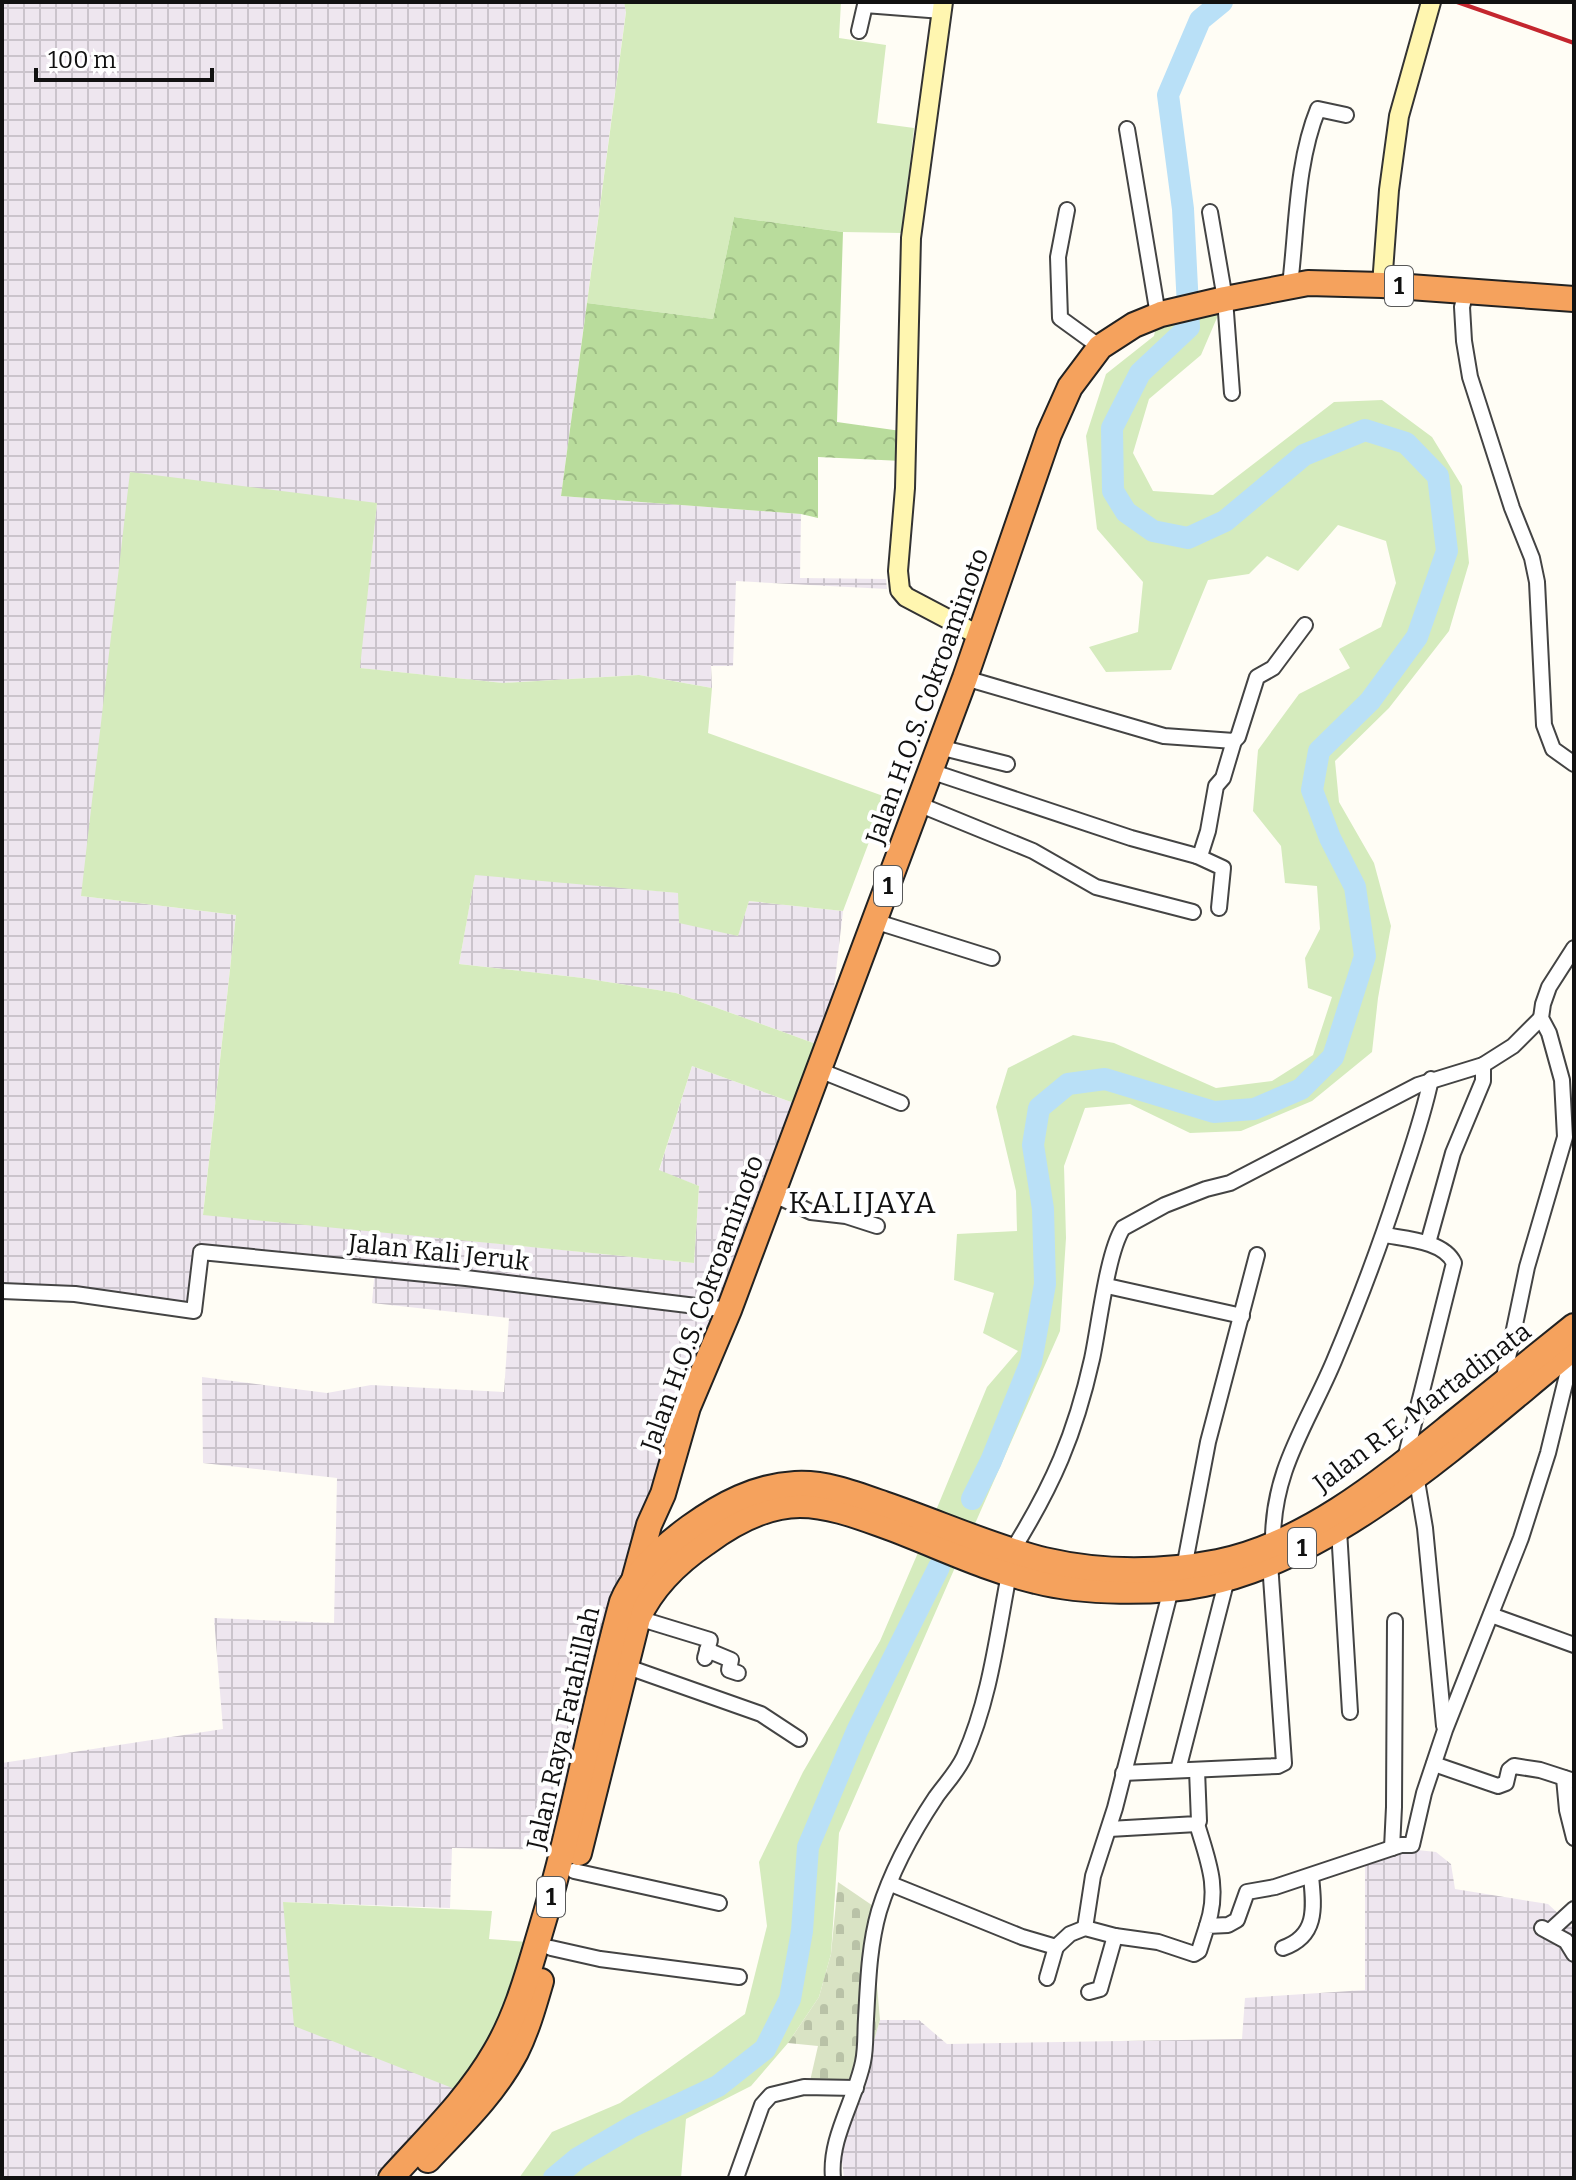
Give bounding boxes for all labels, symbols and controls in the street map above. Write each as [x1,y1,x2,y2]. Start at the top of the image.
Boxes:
scale bar [36,32,212,82]
text: 100 m [48,46,116,74]
road number: 1 [1385,266,1413,306]
street label: Jalan H.O.S. Cokroaminoto [859,544,996,849]
road number: 1 [874,866,902,906]
street label: Jalan H.O.S. Cokroaminoto [634,1151,771,1456]
district label: KALIJAYA [788,1185,938,1221]
street label: Jalan Kali Jeruk [346,1227,531,1277]
street label: Jalan R.E. Martadinata [1307,1316,1537,1500]
road number: 1 [1288,1528,1316,1568]
street label: Jalan Raya Fatahillah [520,1604,607,1854]
road number: 1 [537,1877,565,1917]

